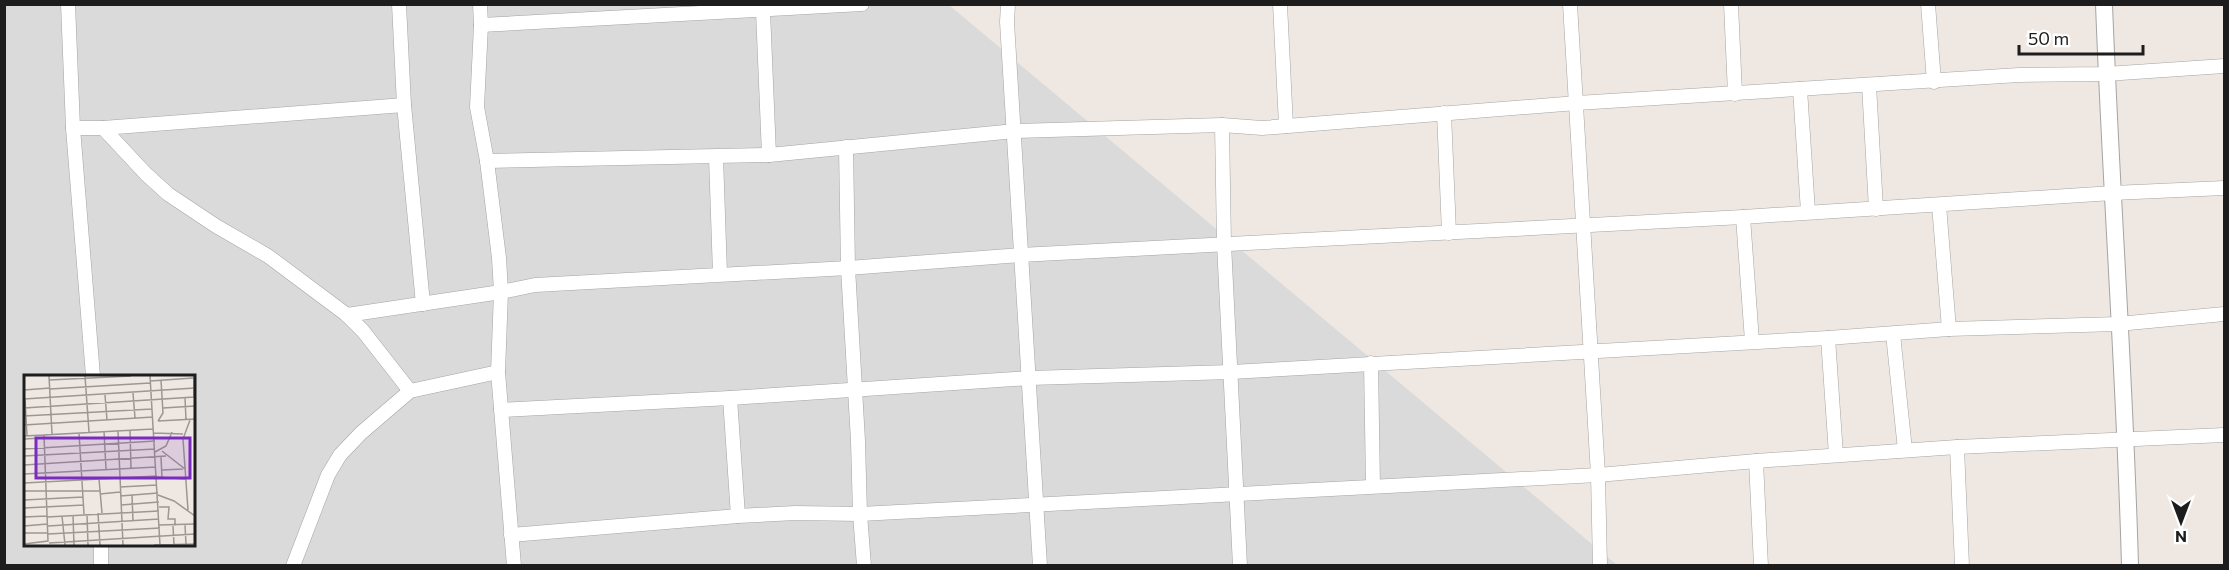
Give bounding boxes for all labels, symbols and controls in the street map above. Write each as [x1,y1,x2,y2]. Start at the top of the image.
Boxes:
scale bar [2019,18,2144,56]
text: 50 m [2028,27,2069,49]
inset map [24,375,195,546]
north arrow [2151,492,2211,552]
text: N [2175,528,2187,547]

